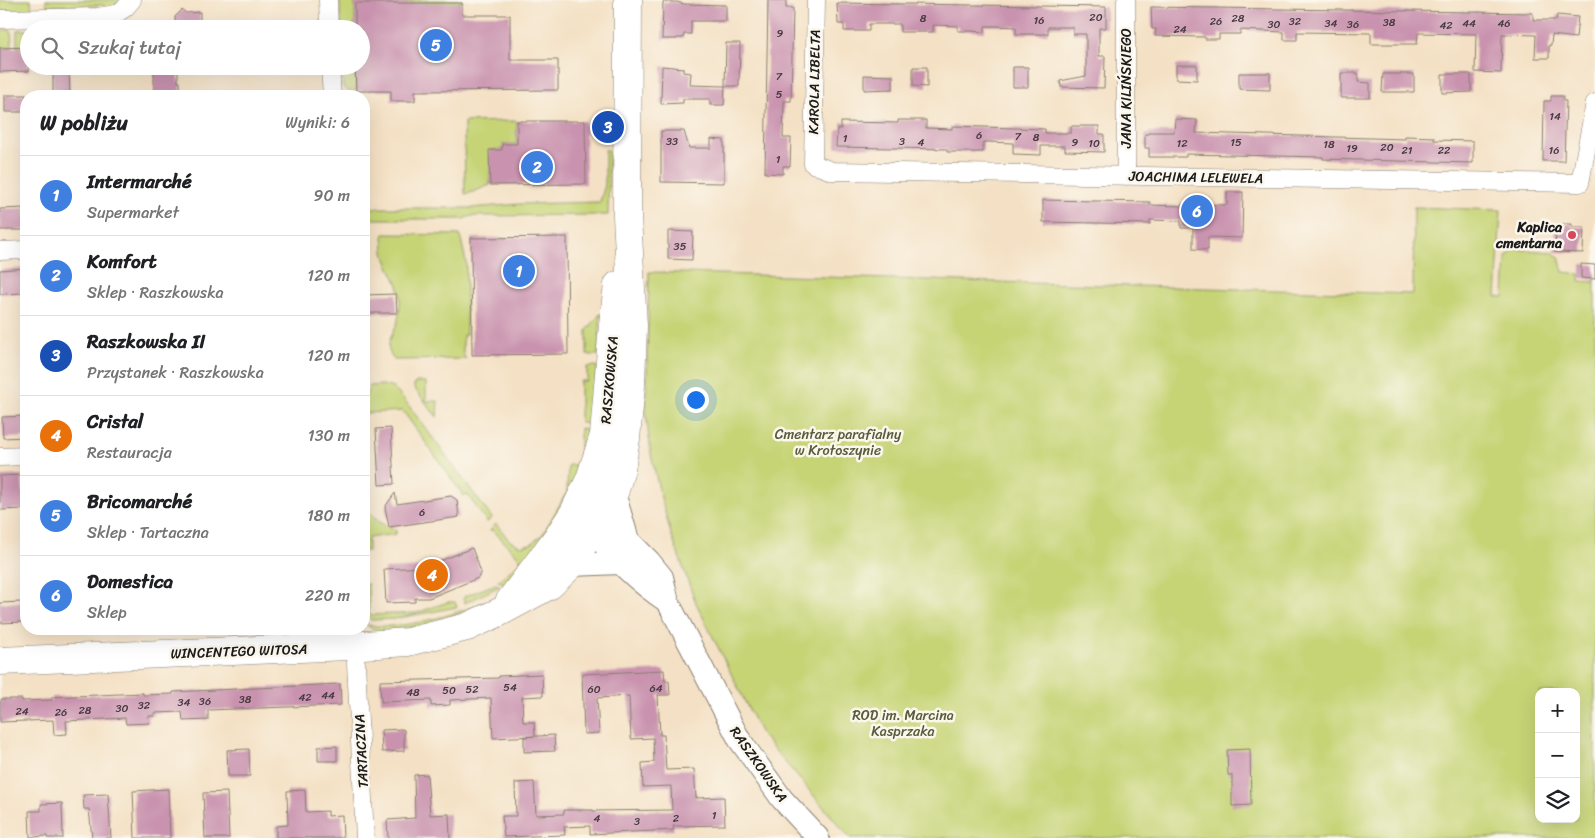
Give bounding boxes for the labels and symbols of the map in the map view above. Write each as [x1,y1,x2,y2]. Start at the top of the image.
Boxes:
house number: 20 [1089,8,1103,27]
house number: 8 [920,9,927,28]
house number: 28 [1232,9,1245,28]
house number: 16 [1034,11,1044,30]
house number: 26 [1210,12,1222,31]
house number: 32 [1289,12,1302,31]
house number: 38 [1383,13,1396,32]
house number: 34 [1325,14,1338,33]
house number: 44 [1462,14,1476,33]
house number: 46 [1497,14,1511,33]
house number: 30 [1268,15,1281,34]
house number: 36 [1347,15,1359,34]
house number: 42 [1439,16,1453,35]
house number: 24 [1173,20,1187,39]
house number: 9 [777,24,784,43]
pin: 5 [420,26,452,64]
street label: JANA KILIŃSKIEGO [1114,28,1139,149]
street label: KAROLA LIBELTA [801,29,828,135]
house number: 7 [776,67,783,86]
house number: 5 [776,85,783,104]
house number: 14 [1549,107,1561,126]
pin: 3 [592,108,624,146]
house number: 6 [976,126,982,145]
house number: 7 [1015,127,1022,146]
house number: 8 [1033,128,1040,147]
house number: 1 [843,129,848,148]
house number: 33 [666,132,678,151]
house number: 3 [899,132,905,151]
house number: 4 [918,133,925,152]
house number: 9 [1072,133,1079,152]
house number: 15 [1230,133,1242,152]
house number: 10 [1088,134,1100,153]
house number: 12 [1176,134,1188,153]
house number: 18 [1323,135,1335,154]
house number: 20 [1380,138,1394,157]
house number: 19 [1346,139,1358,158]
house number: 21 [1401,141,1413,160]
house number: 22 [1438,141,1451,160]
house number: 16 [1549,141,1559,160]
pin: 2 [521,148,553,186]
house number: 1 [776,150,781,169]
street label: JOACHIMA LELEWELA [1128,164,1263,191]
pin: 6 [1181,192,1213,230]
place label: Kaplica cmentarna [1495,215,1563,256]
marker: Kaplica cmentarna [1566,229,1578,241]
house number: 35 [674,237,687,256]
pin: 1 [503,252,535,290]
street label: RASZKOWSKA [593,335,626,425]
your location [683,387,709,413]
park label: Cmentarz parafialny w Krotoszynie [775,422,902,463]
house number: 6 [419,503,425,522]
pin: 4 [416,556,448,594]
street label: WINCENTEGO WITOSA [170,637,308,666]
house number: 54 [503,678,517,697]
house number: 64 [649,679,663,698]
house number: 52 [465,680,479,699]
house number: 60 [587,680,601,699]
house number: 50 [442,681,456,700]
house number: 48 [406,683,420,702]
house number: 44 [321,686,335,705]
house number: 42 [298,688,312,707]
house number: 38 [239,690,252,709]
house number: 36 [199,692,211,711]
house number: 34 [178,693,191,712]
house number: 32 [138,696,151,715]
house number: 30 [116,699,129,718]
house number: 28 [79,701,92,720]
house number: 24 [15,702,29,721]
house number: 26 [55,703,67,722]
park label: ROD im. Marcina Kasprzaka [852,703,954,744]
street label: TARTACZNA [347,713,376,789]
street label: RASZKOWSKA [723,721,794,808]
house number: 1 [712,806,717,825]
house number: 4 [594,809,601,828]
house number: 2 [673,809,680,828]
house number: 3 [634,812,640,831]

